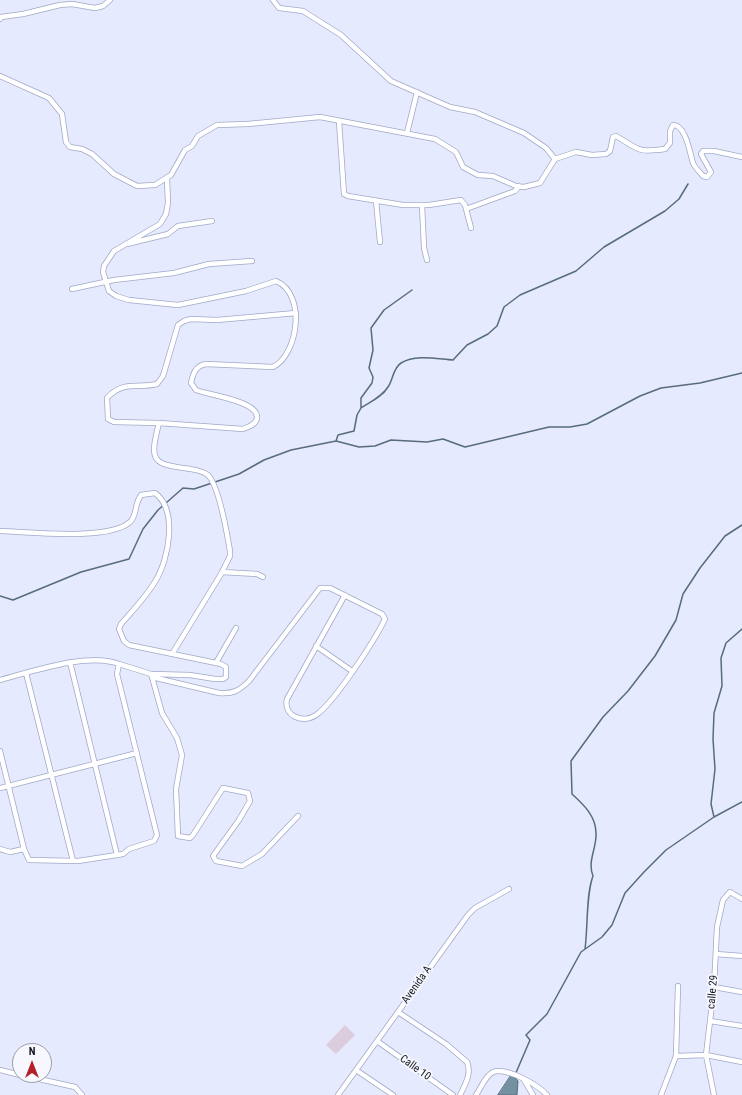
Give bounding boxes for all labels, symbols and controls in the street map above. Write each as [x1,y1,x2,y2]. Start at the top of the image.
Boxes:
street label: Avenida A [399,963,435,1007]
street label: calle 29 [705,975,721,1009]
north arrow [12,1043,52,1083]
text: N [29,1045,35,1058]
street label: Calle 10 [397,1052,433,1084]

